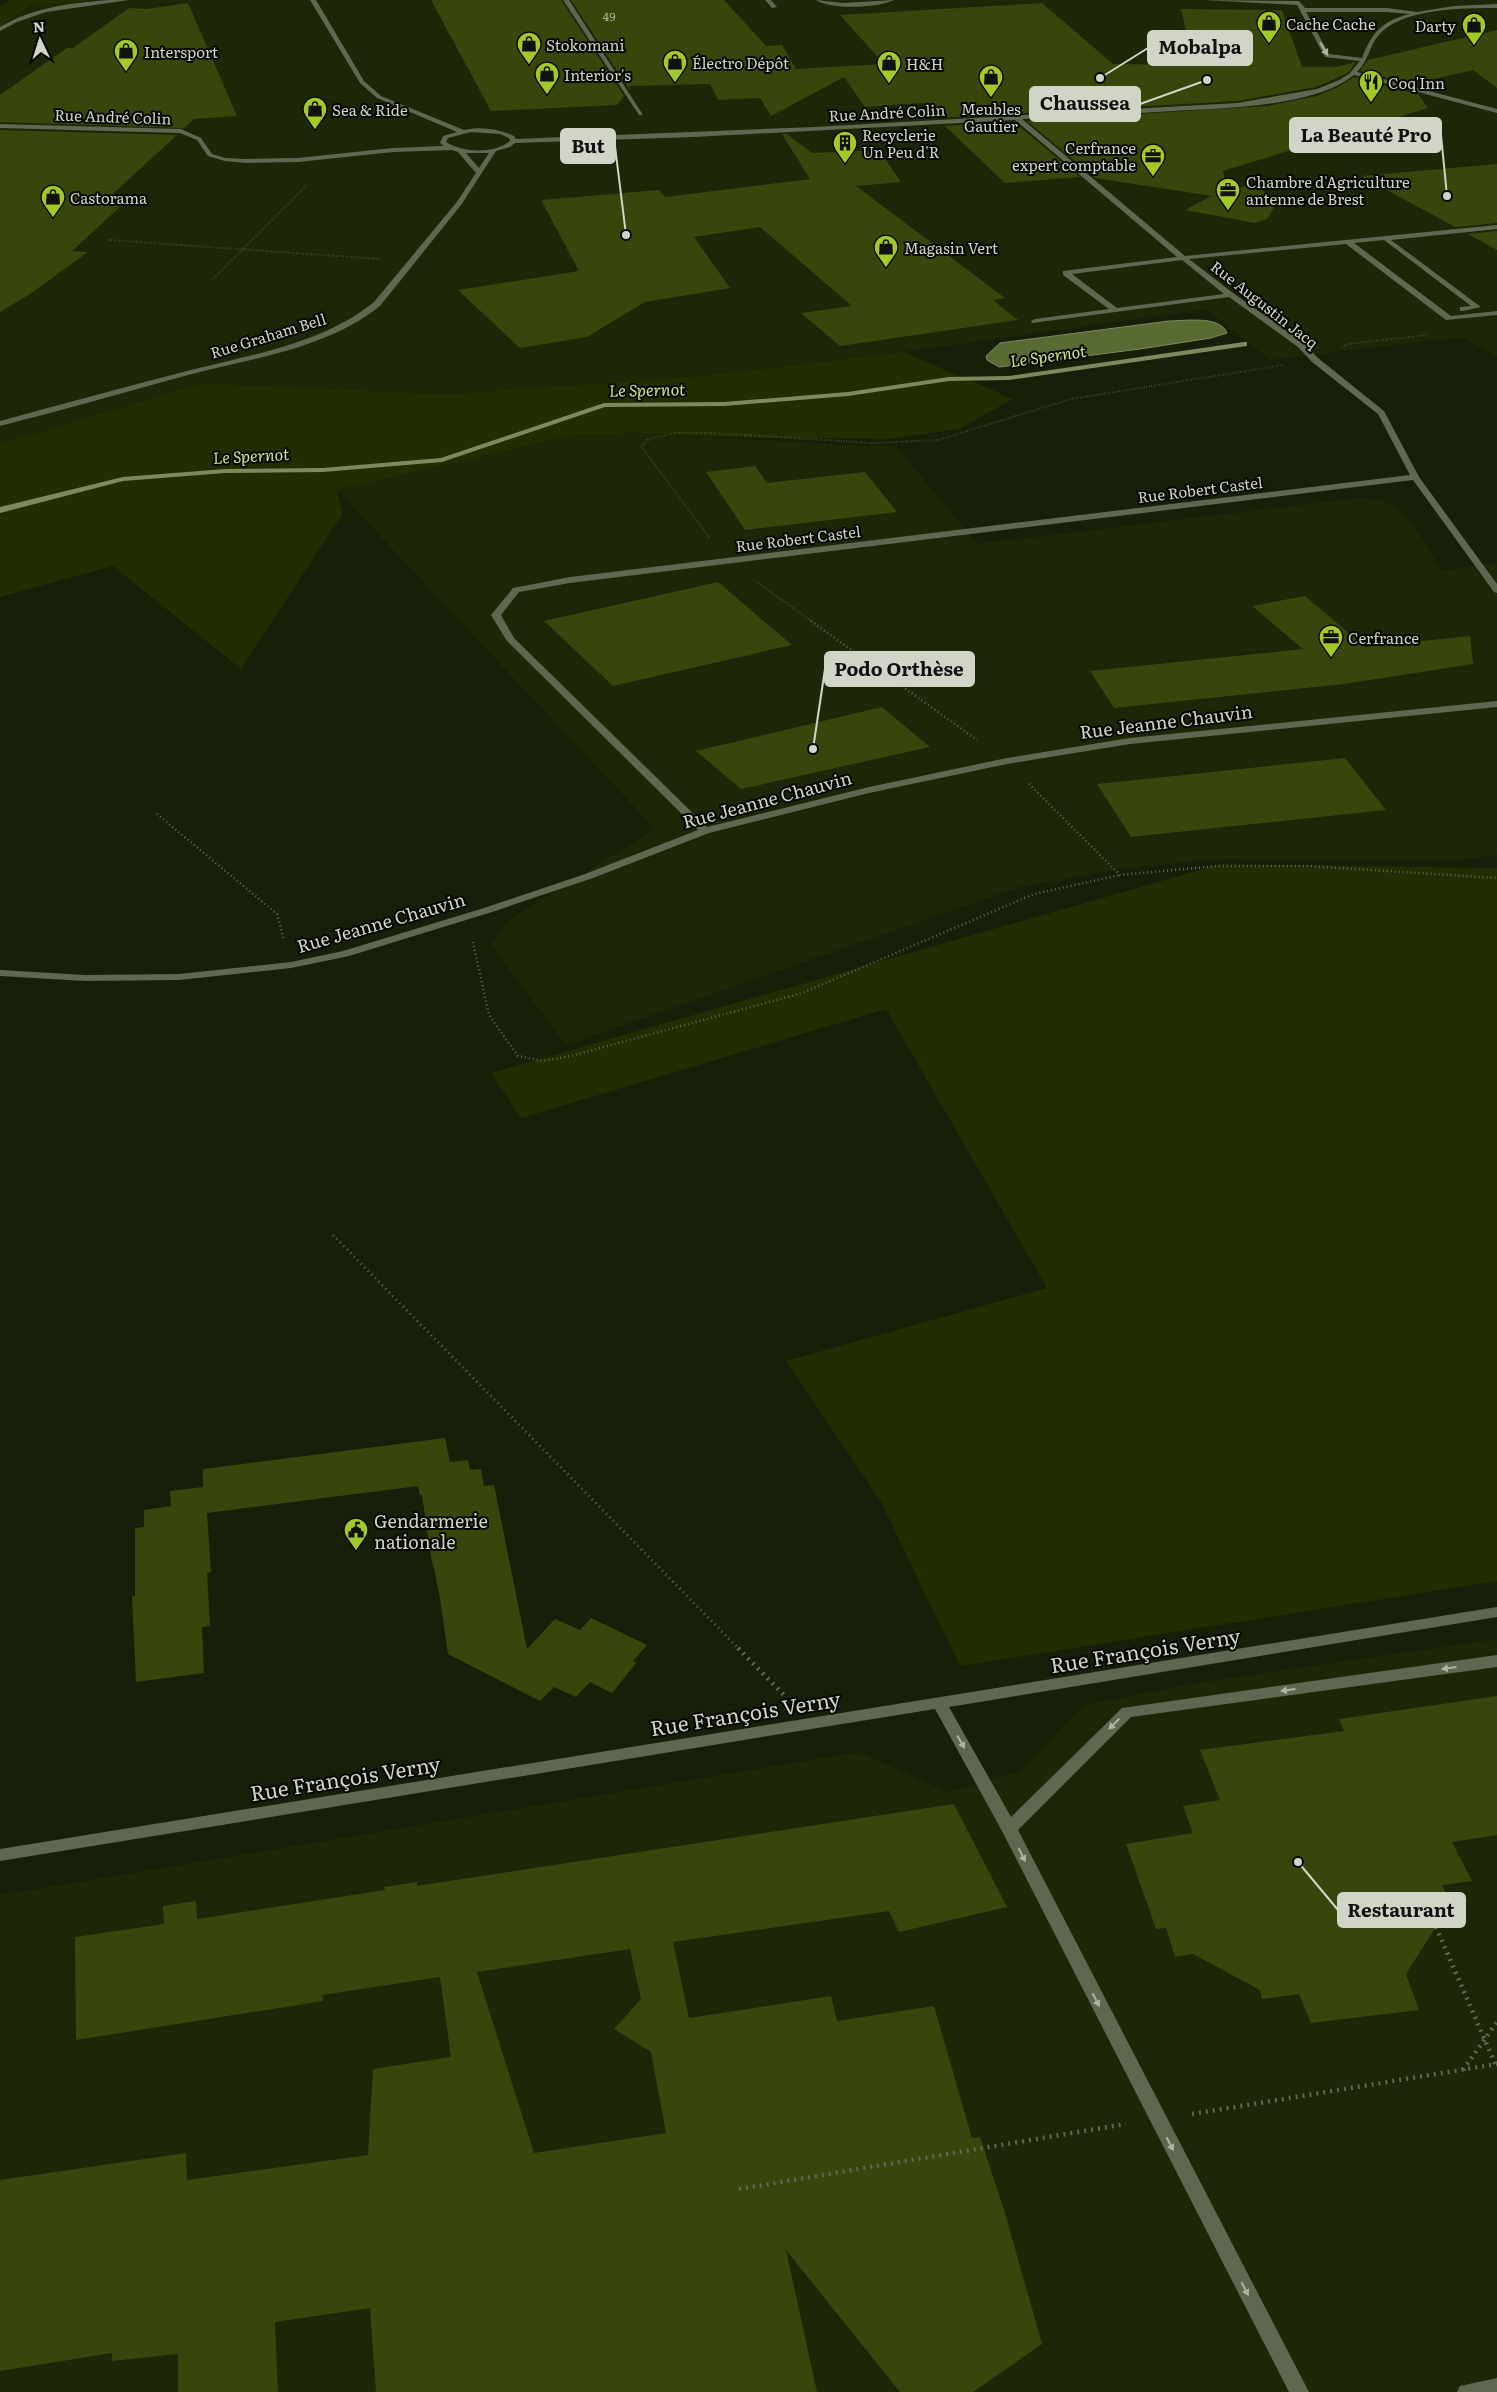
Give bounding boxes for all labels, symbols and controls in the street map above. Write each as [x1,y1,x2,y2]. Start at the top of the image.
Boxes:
house number: 49 [603,7,615,25]
shop icon: Cache Cache [1256,10,1282,44]
place label: Cache Cache [1286,12,1376,35]
shop icon: Darty [1461,12,1487,46]
place label: Darty [1415,14,1456,37]
north arrow [15,15,65,65]
text: N [32,16,46,36]
shop icon: Stokomani [516,31,542,65]
callout: Mobalpa [1148,31,1252,65]
text: Mobalpa [1158,32,1242,60]
place label: Stokomani [546,33,624,56]
shop icon: Intersport [113,38,139,72]
place label: Intersport [144,40,218,63]
one-way arrow [1319,43,1328,56]
shop icon: Électro Dépôt [662,49,688,83]
shop icon: H&H [876,50,902,84]
place label: Électro Dépôt [692,51,789,74]
place label: H&H [906,52,943,75]
shop icon: Interior's [534,61,560,95]
place label: Interior's [564,63,631,86]
shop icon: Meubles Gautier [978,64,1004,98]
restaurant icon: Coq'Inn [1358,69,1384,103]
place label: Coq'Inn [1388,71,1445,94]
callout: Chaussea [1030,87,1140,121]
text: Chaussea [1040,88,1130,116]
shop icon: Sea & Ride [302,96,328,130]
street label: Rue André Colin [828,97,946,127]
place label: Meubles Gautier [961,97,1021,137]
place label: Sea & Ride [332,98,408,121]
street label: Rue André Colin [54,102,172,130]
callout: La Beauté Pro [1290,118,1441,152]
text: La Beauté Pro [1301,120,1432,148]
place label: Recyclerie Un Peu d'R [862,123,940,163]
callout: But [561,129,615,163]
building icon: Recyclerie Un Peu d'R [832,130,858,164]
text: But [571,131,605,159]
place label: Cerfrance expert comptable [1012,136,1136,176]
office icon: Cerfrance expert comptable [1140,143,1166,177]
place label: Chambre d'Agriculture antenne de Brest [1246,170,1410,210]
office icon: Chambre d'Agriculture antenne de Brest [1215,177,1241,211]
shop icon: Castorama [40,184,66,218]
place label: Castorama [70,186,148,209]
shop icon: Magasin Vert [873,234,899,268]
place label: Magasin Vert [904,236,998,259]
street label: Rue Augustin Jacq [1206,255,1324,353]
street label: Rue Graham Bell [207,306,329,364]
water label: Le Spernot [1008,338,1088,372]
water label: Le Spernot [609,376,686,402]
water label: Le Spernot [212,441,290,469]
street label: Rue Robert Castel [1136,470,1264,508]
street label: Rue Robert Castel [734,519,862,557]
office icon: Cerfrance [1318,624,1344,658]
place label: Cerfrance [1348,626,1419,649]
callout: Podo Orthèse [825,652,974,686]
text: Podo Orthèse [834,654,964,682]
street label: Rue Jeanne Chauvin [1078,697,1254,745]
street label: Rue Jeanne Chauvin [679,763,855,835]
street label: Rue Jeanne Chauvin [294,885,469,959]
place label: Gendarmerie nationale [374,1507,488,1555]
public building icon: Gendarmerie nationale [343,1517,369,1551]
street label: Rue François Verny [1048,1619,1243,1679]
one-way arrow [1440,1664,1456,1672]
street label: Rue François Verny [648,1682,843,1742]
one-way arrow [1279,1686,1295,1694]
one-way arrow [1109,1718,1121,1730]
one-way arrow [957,1735,965,1750]
street label: Rue François Verny [248,1747,443,1807]
one-way arrow [1018,1848,1026,1862]
callout: Restaurant [1338,1893,1465,1927]
text: Restaurant [1347,1895,1455,1923]
one-way arrow [1092,1992,1100,2007]
one-way arrow [1166,2137,1174,2151]
one-way arrow [1241,2281,1249,2296]

